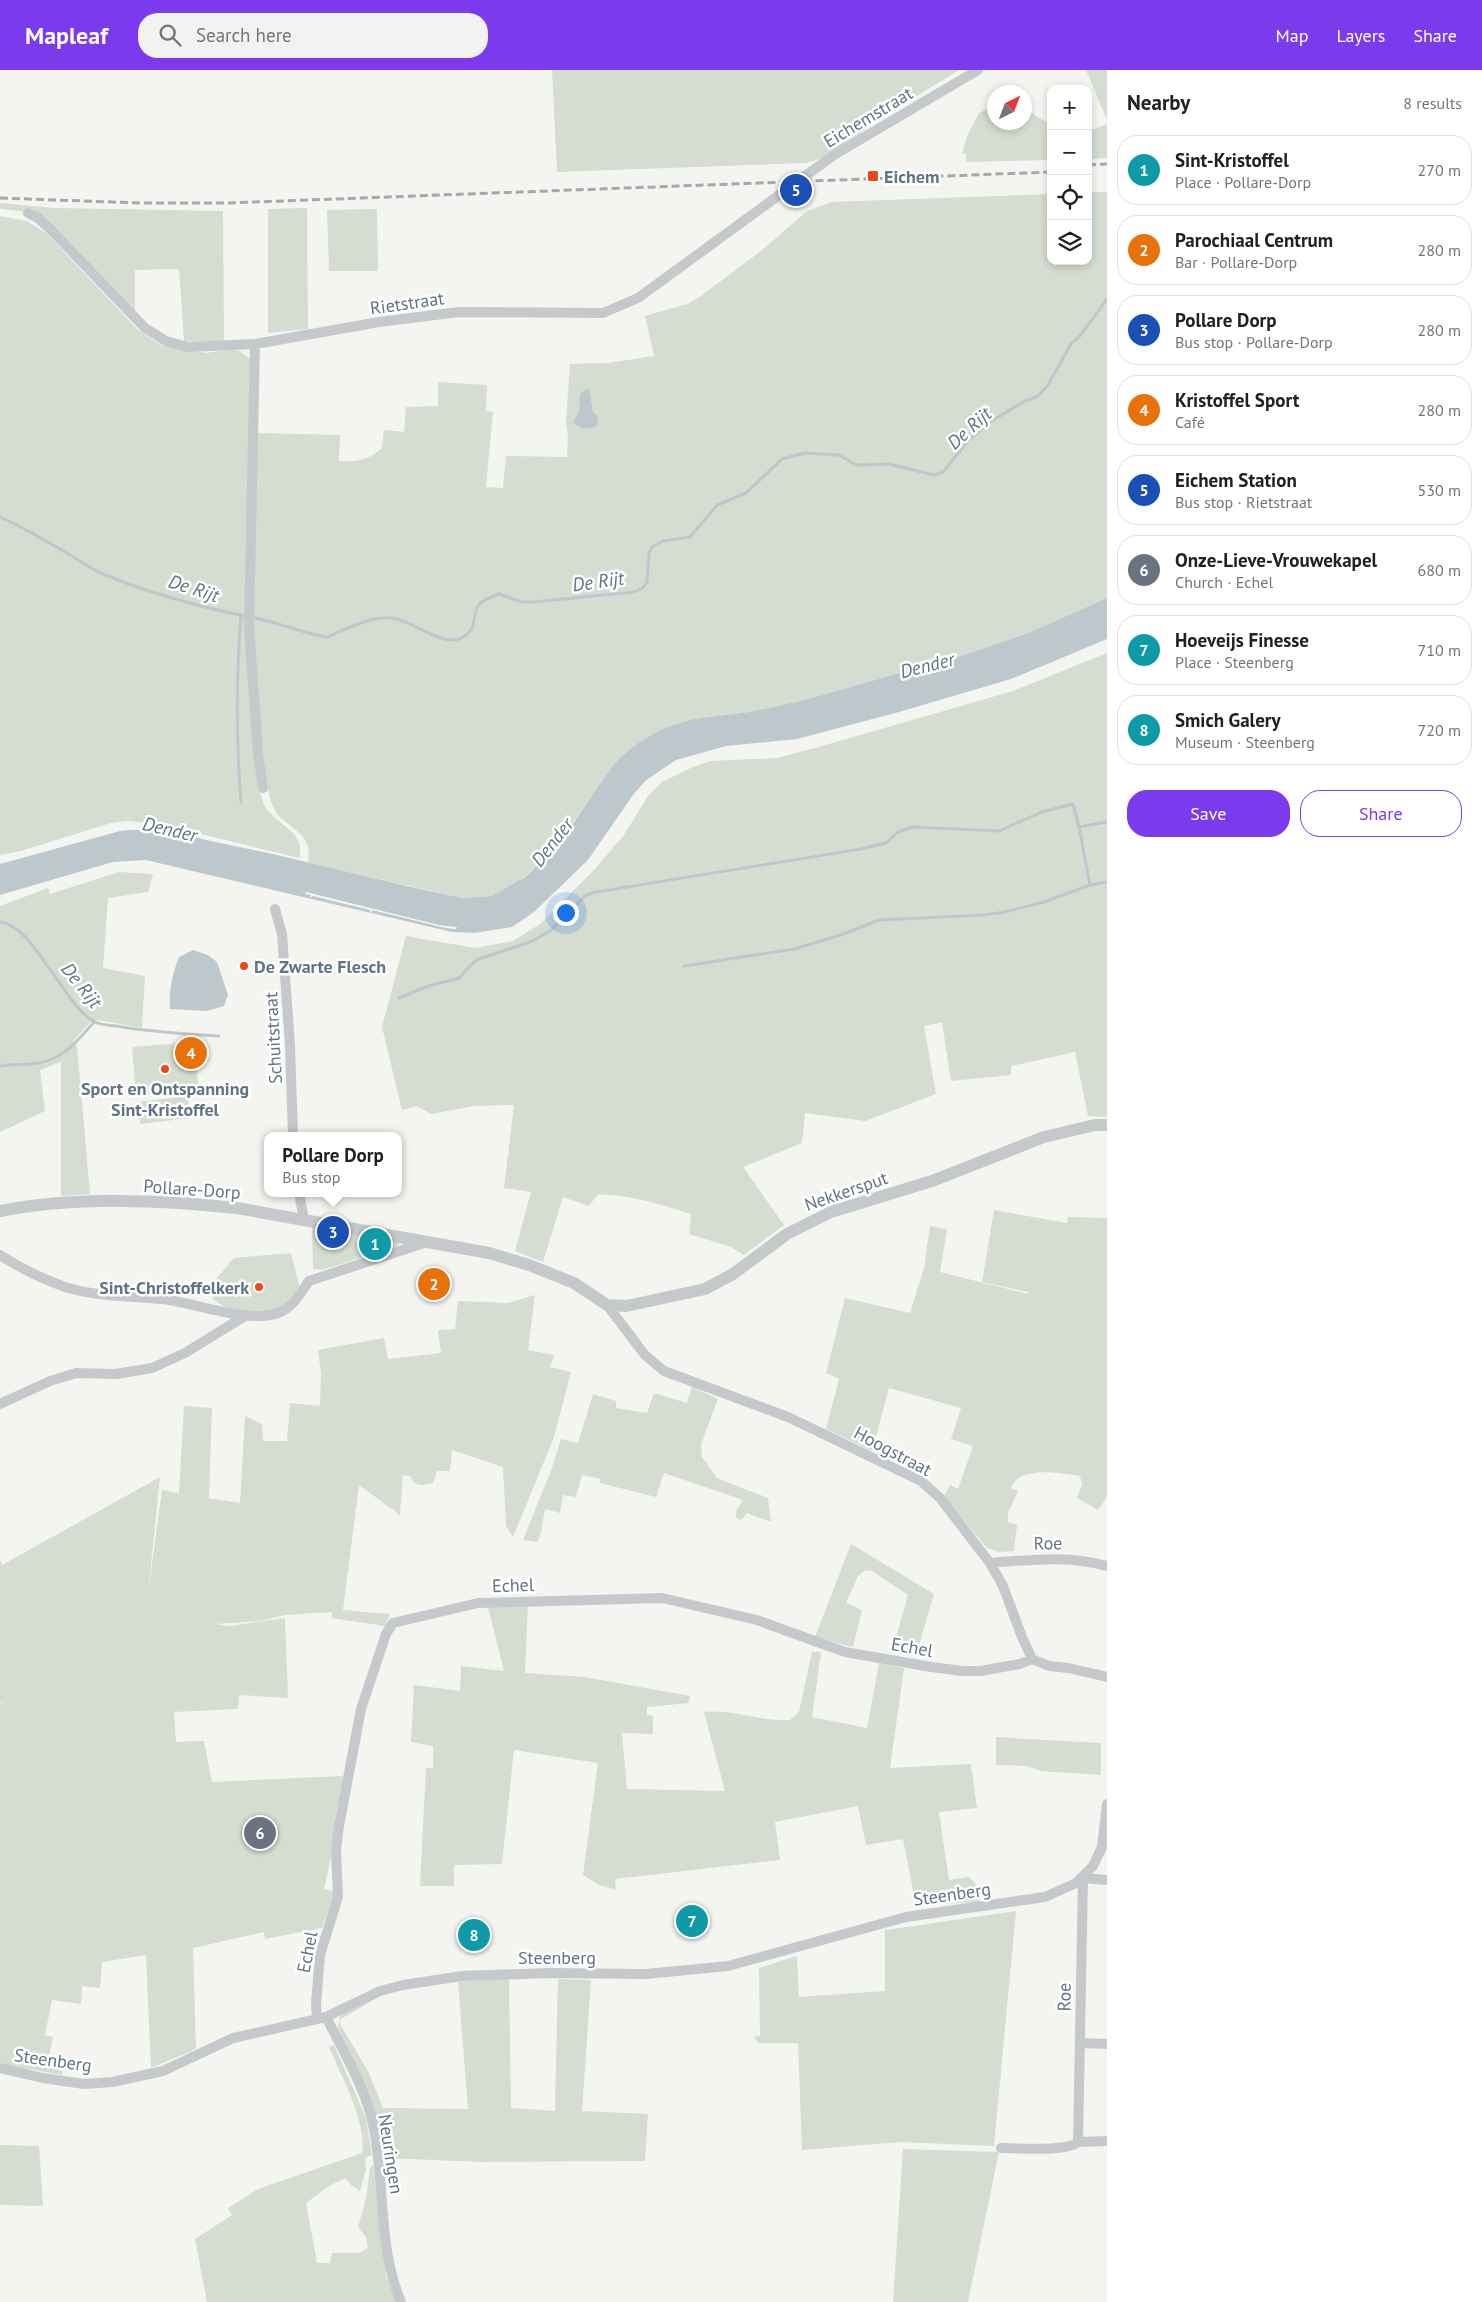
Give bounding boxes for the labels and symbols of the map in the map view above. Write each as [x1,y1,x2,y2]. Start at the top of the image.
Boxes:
street label: Eichemstraat [819,81,917,153]
north arrow [987,85,1032,130]
place label: Eichem [884,165,939,188]
marker: Eichem [866,169,880,183]
pin: 5 [780,171,812,209]
street label: Rietstraat [368,286,446,320]
water label: De Rijt [942,401,997,454]
water label: De Rijt [571,565,626,596]
water label: De Rijt [166,569,223,608]
water label: Dender [897,646,958,683]
water label: Dender [140,811,201,847]
water label: Dender [526,811,580,871]
your location [553,900,579,926]
place label: De Zwarte Flesch [254,955,386,978]
water label: De Rijt [56,957,108,1013]
marker: De Zwarte Flesch [238,960,250,972]
street label: Schuitstraat [259,992,287,1084]
pin: 4 [175,1034,207,1072]
marker: Sport en Ontspanning Sint-Kristoffel [159,1063,171,1075]
place label: Sport en Ontspanning Sint-Kristoffel [81,1077,249,1121]
street label: Nekkersput [801,1166,891,1216]
street label: Pollare-Dorp [143,1174,241,1204]
pin: 3 [317,1213,349,1251]
pin: 1 [359,1225,391,1263]
pin: 2 [418,1265,450,1303]
place label: Sint-Christoffelkerk [99,1276,249,1299]
marker: Sint-Christoffelkerk [253,1281,265,1293]
street label: Hoogstraat [850,1421,936,1481]
street label: Roe [1033,1531,1063,1555]
street label: Echel [492,1573,535,1597]
street label: Echel [889,1632,935,1662]
pin: 6 [244,1814,276,1852]
street label: Steenberg [912,1877,992,1911]
pin: 7 [676,1902,708,1940]
pin: 8 [458,1916,490,1954]
street label: Echel [292,1928,322,1975]
street label: Steenberg [518,1946,596,1969]
street label: Roe [1052,1982,1076,2012]
street label: Steenberg [13,2043,93,2077]
street label: Neuringen [373,2112,409,2196]

